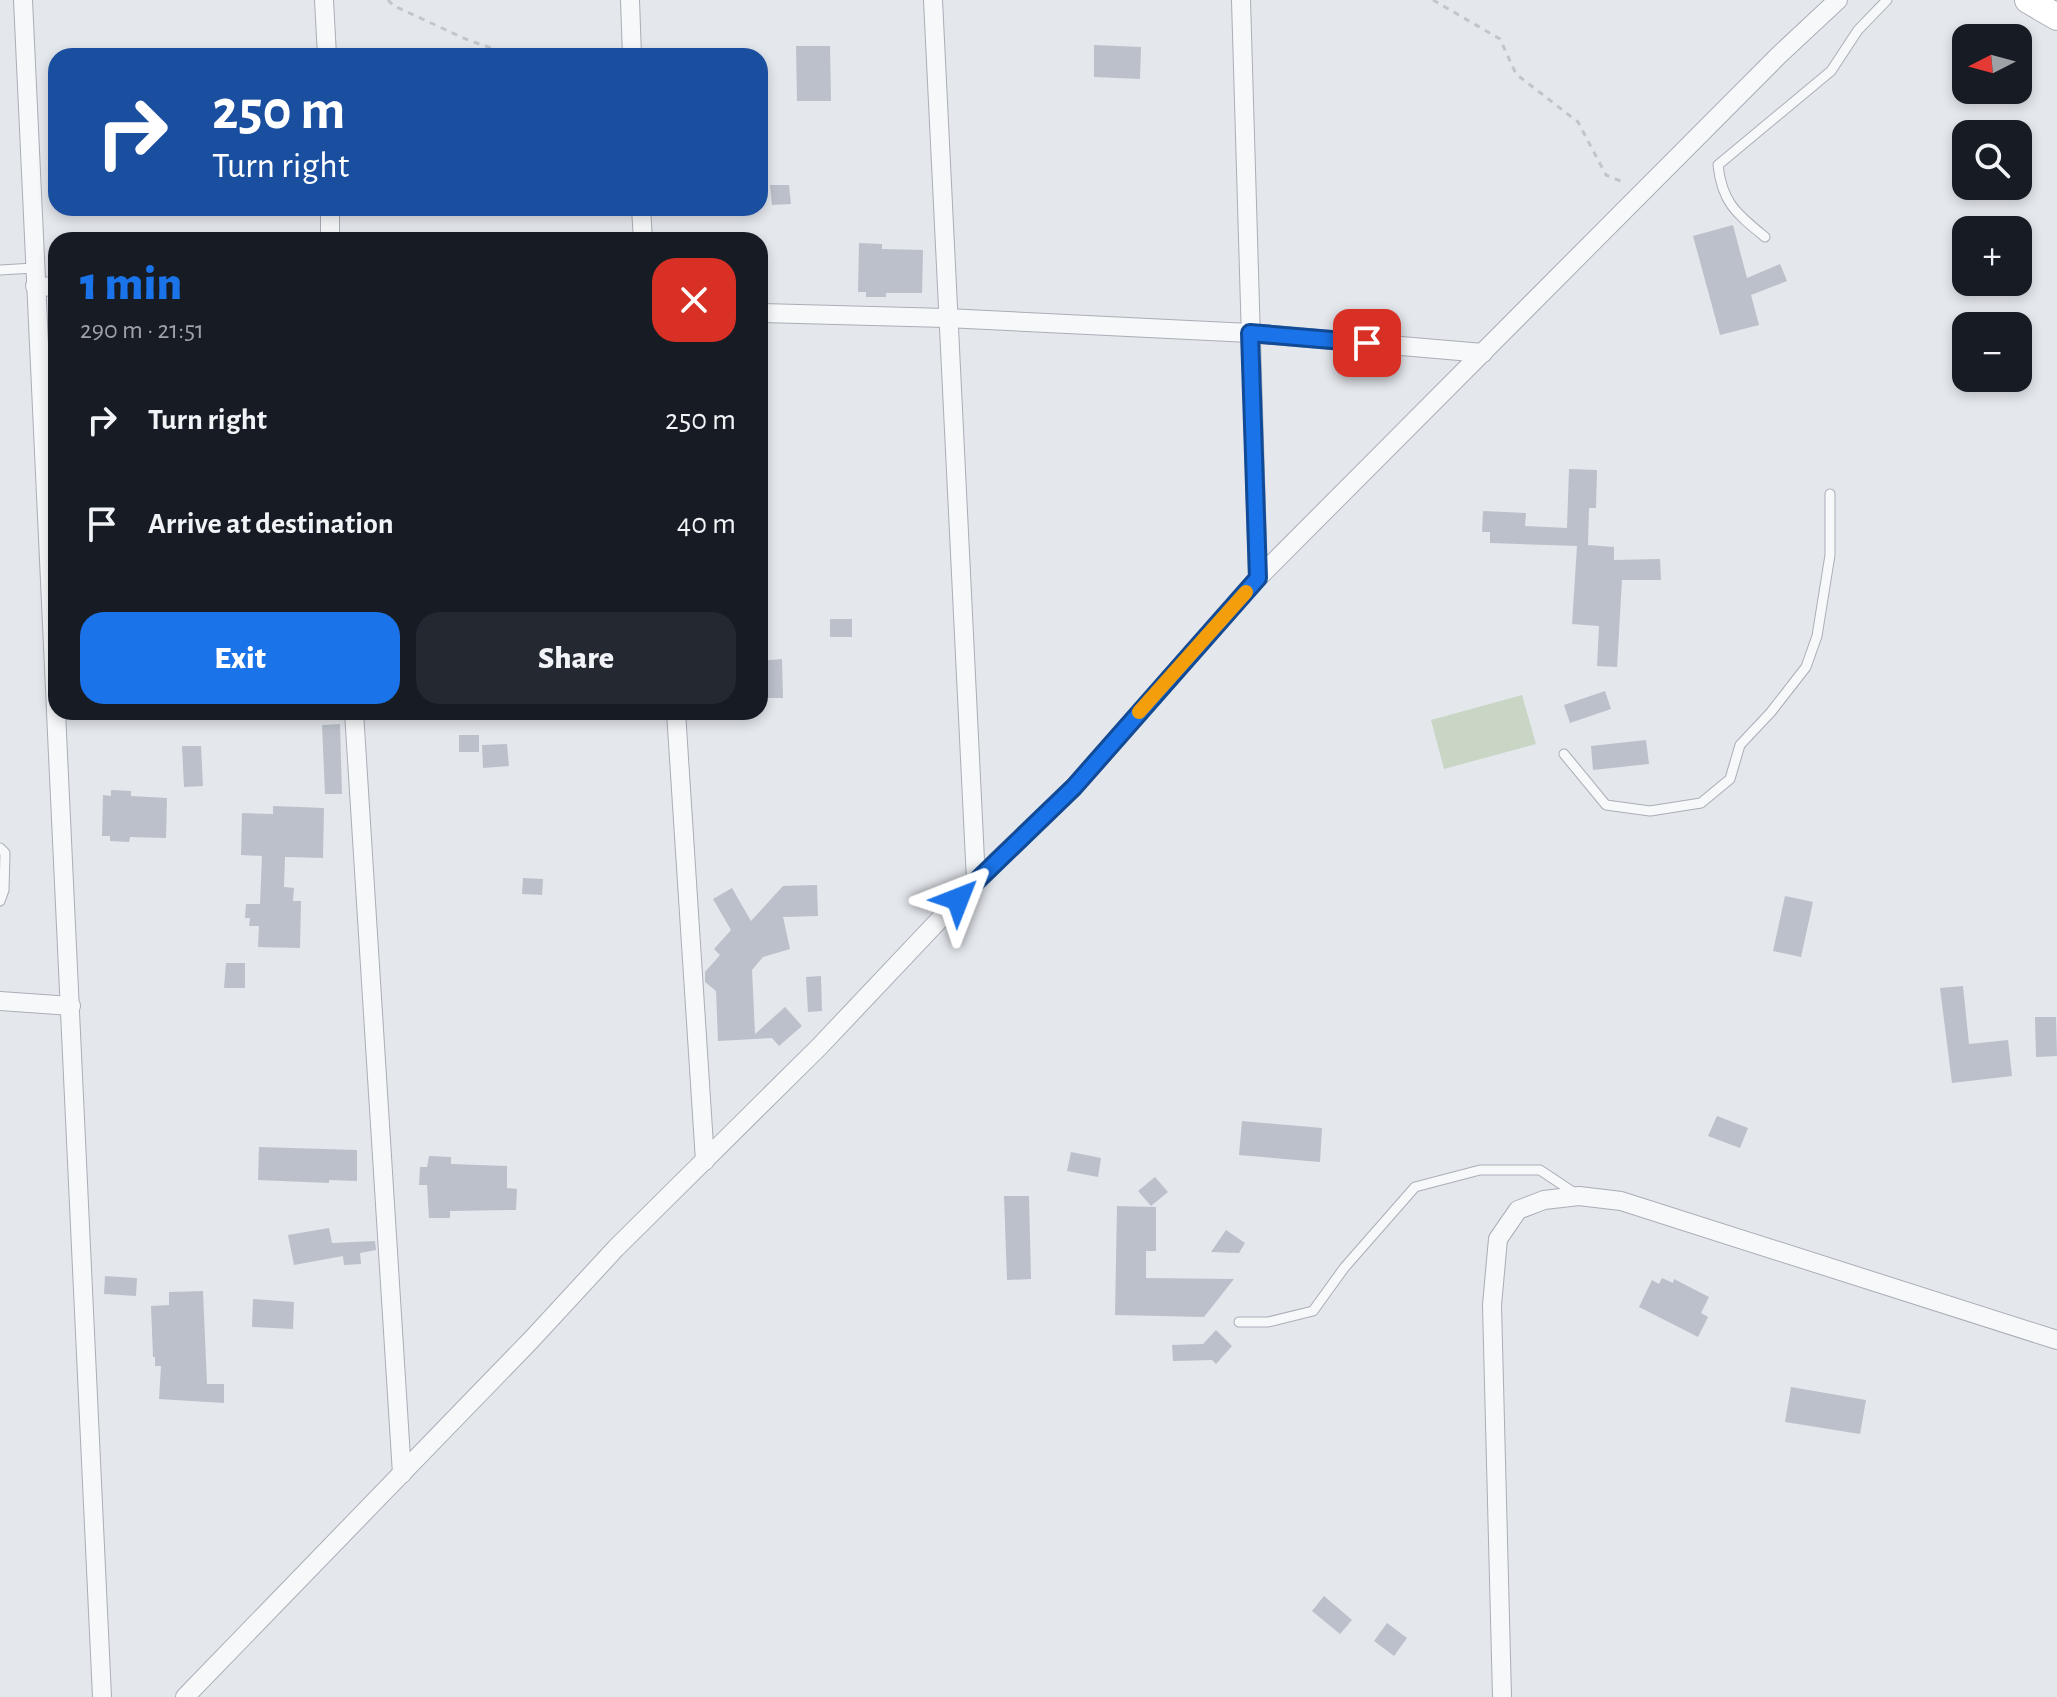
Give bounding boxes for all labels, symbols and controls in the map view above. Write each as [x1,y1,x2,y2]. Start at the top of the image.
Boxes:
north arrow [1952,24,2032,104]
map controls [1952,24,2032,392]
icon: right [80,80,184,184]
text: 250 m [212,83,345,139]
button: search [1952,120,2032,200]
text: Turn right [212,148,349,184]
button: + [1952,216,2032,296]
button: close [652,258,736,342]
text: 1 min [80,261,182,309]
pin [1333,309,1401,377]
button: − [1952,312,2032,392]
text: 290 m · 21:51 [80,317,204,343]
icon: arrive [1345,321,1389,365]
icon: right [80,398,124,442]
text: Turn right [148,405,267,435]
text: 250 m [665,405,736,435]
icon: arrive [80,502,124,546]
text: Arrive at destination [148,509,394,539]
text: 40 m [677,509,736,539]
button: Exit [80,612,400,704]
button: Share [416,612,736,704]
position arrow [916,857,1000,941]

